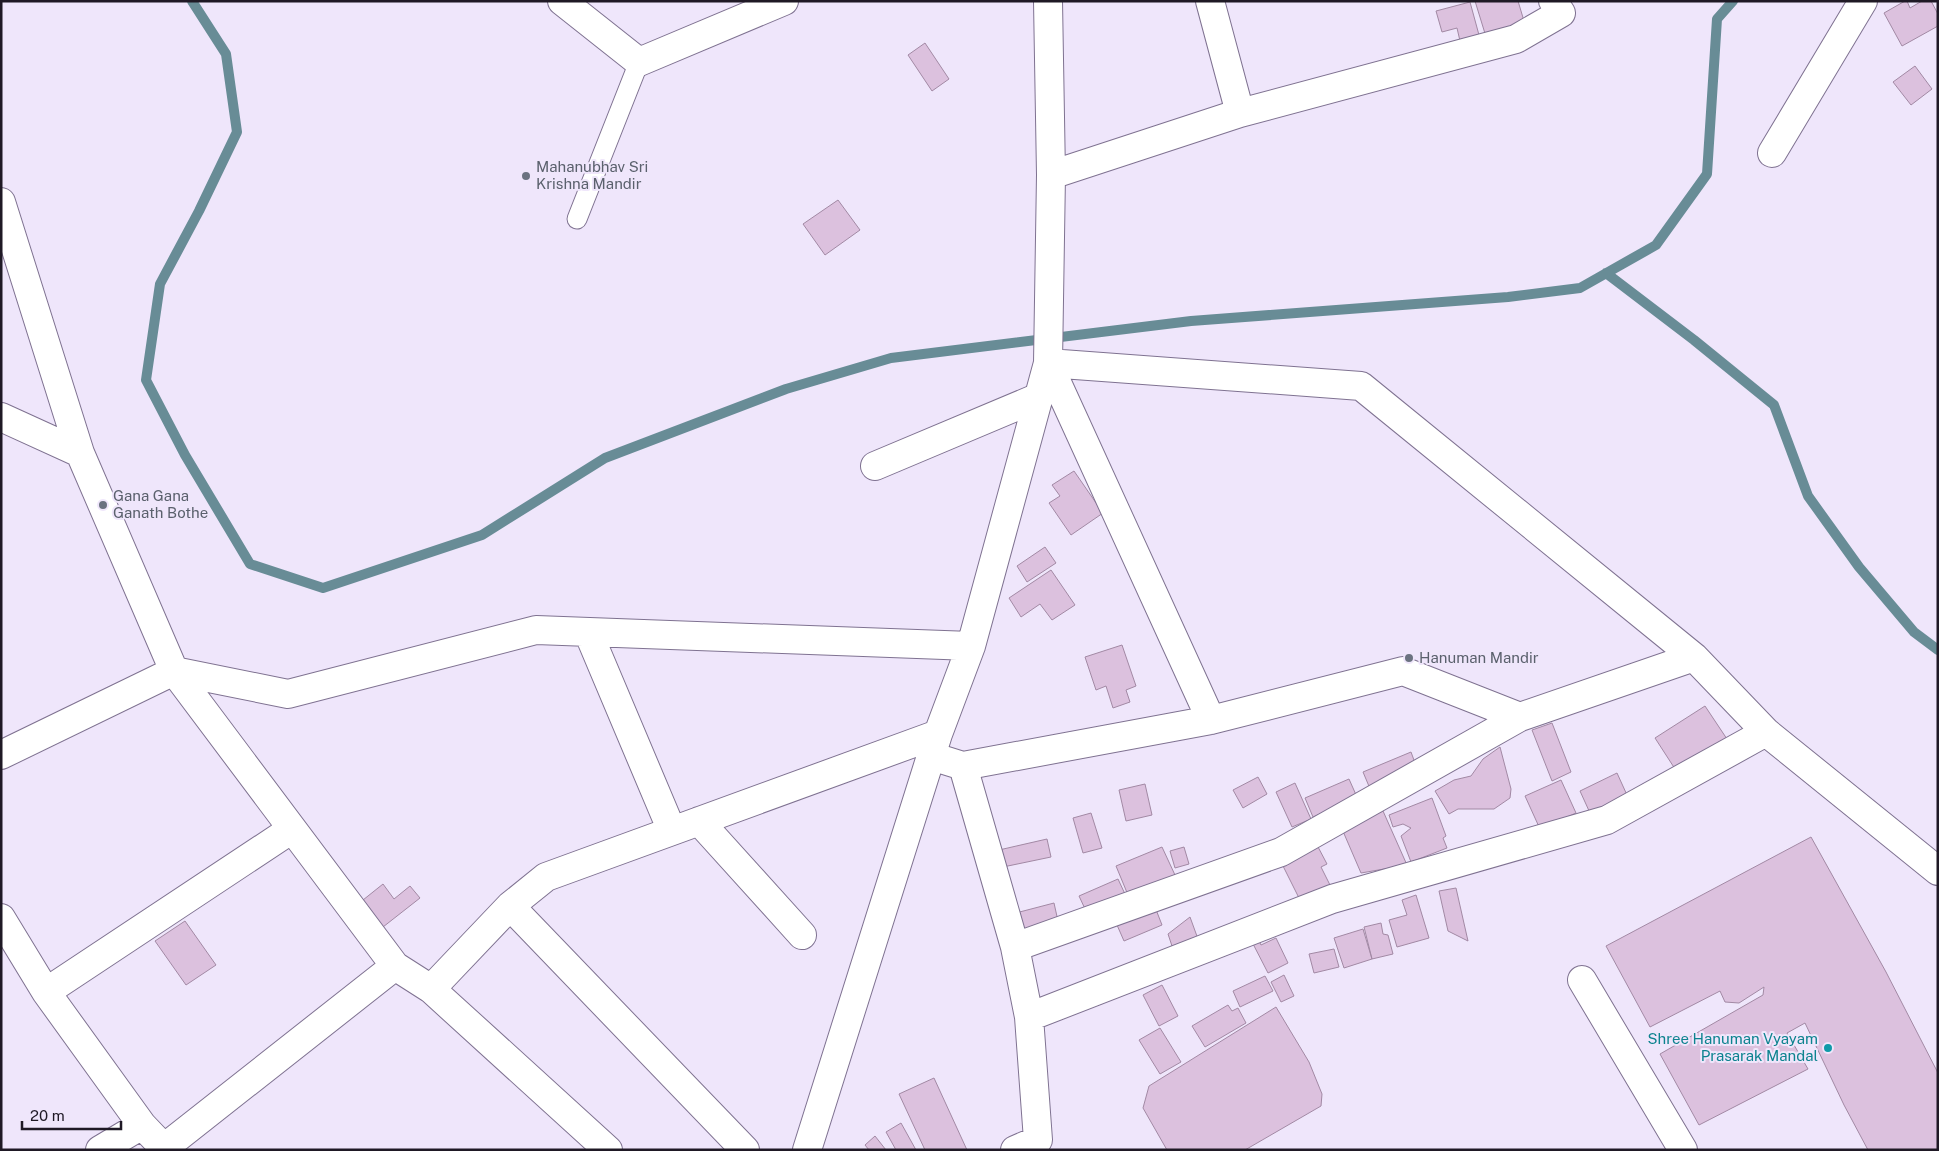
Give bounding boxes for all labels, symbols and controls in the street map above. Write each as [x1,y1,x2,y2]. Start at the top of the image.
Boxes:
place label: Mahanubhav Sri Krishna Mandir [536,158,648,192]
marker: Mahanubhav Sri Krishna Mandir [520,170,532,182]
place label: Gana Gana Ganath Bothe [113,487,208,521]
marker: Gana Gana Ganath Bothe [97,499,109,511]
place label: Hanuman Mandir [1419,649,1539,666]
marker: Hanuman Mandir [1403,652,1415,664]
place label: Shree Hanuman Vyayam Prasarak Mandal [1648,1030,1818,1064]
marker: Shree Hanuman Vyayam Prasarak Mandal [1822,1042,1834,1054]
scale bar [22,1098,121,1130]
text: 20 m [30,1107,65,1124]

